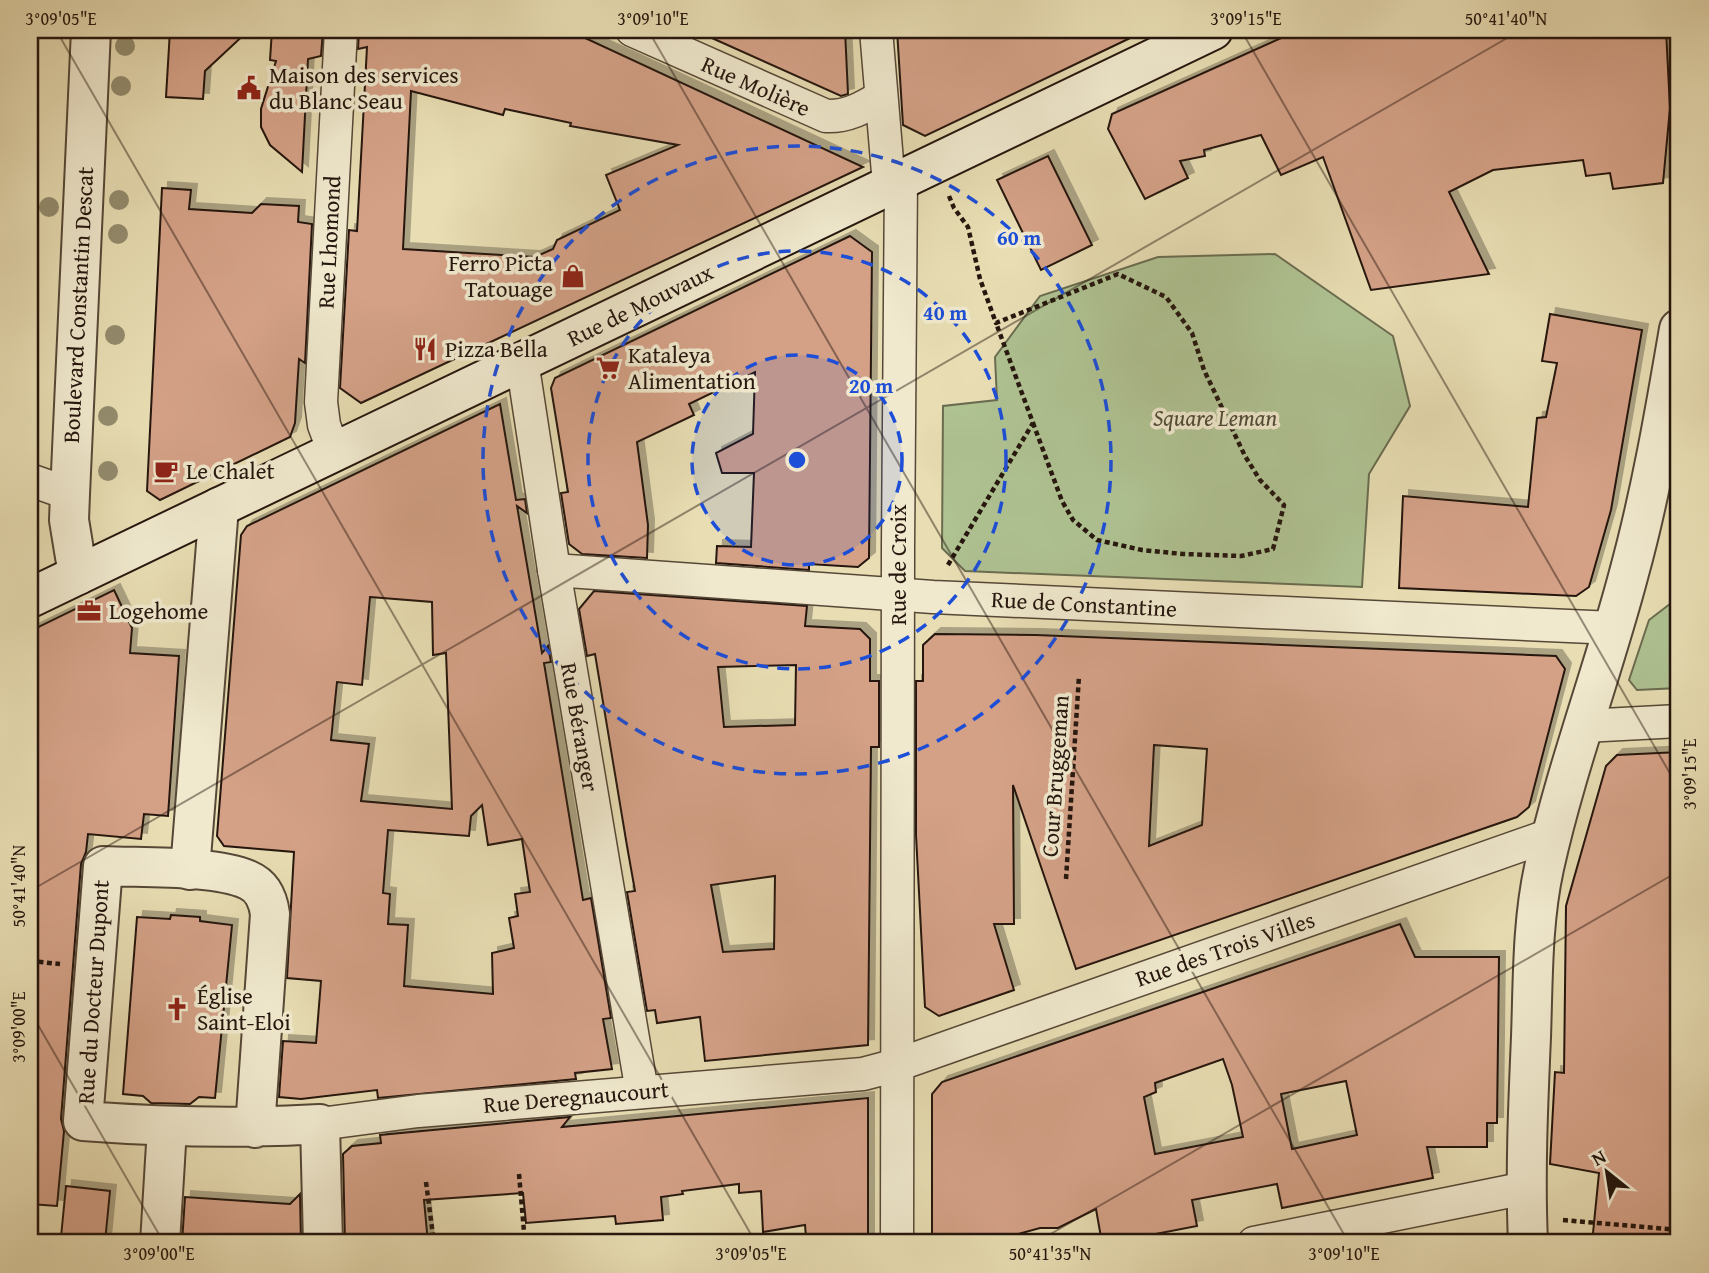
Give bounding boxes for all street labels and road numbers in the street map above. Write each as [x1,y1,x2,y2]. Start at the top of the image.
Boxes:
street label: Rue Molière [697,47,816,124]
street label: Boulevard Constantin Descat [54,166,101,444]
street label: Rue Lhomond [309,174,348,309]
street label: Rue de Mouvaux [561,255,719,354]
street label: Rue de Croix [881,504,914,626]
street label: Rue de Constantine [990,582,1178,625]
street label: Rue Béranger [553,660,608,794]
street label: Cour Bruggeman [1032,694,1077,858]
street label: Rue du Docteur Dupont [68,879,117,1105]
street label: Rue des Trois Villes [1131,902,1319,995]
street label: Rue Deregnaucourt [482,1072,670,1121]

